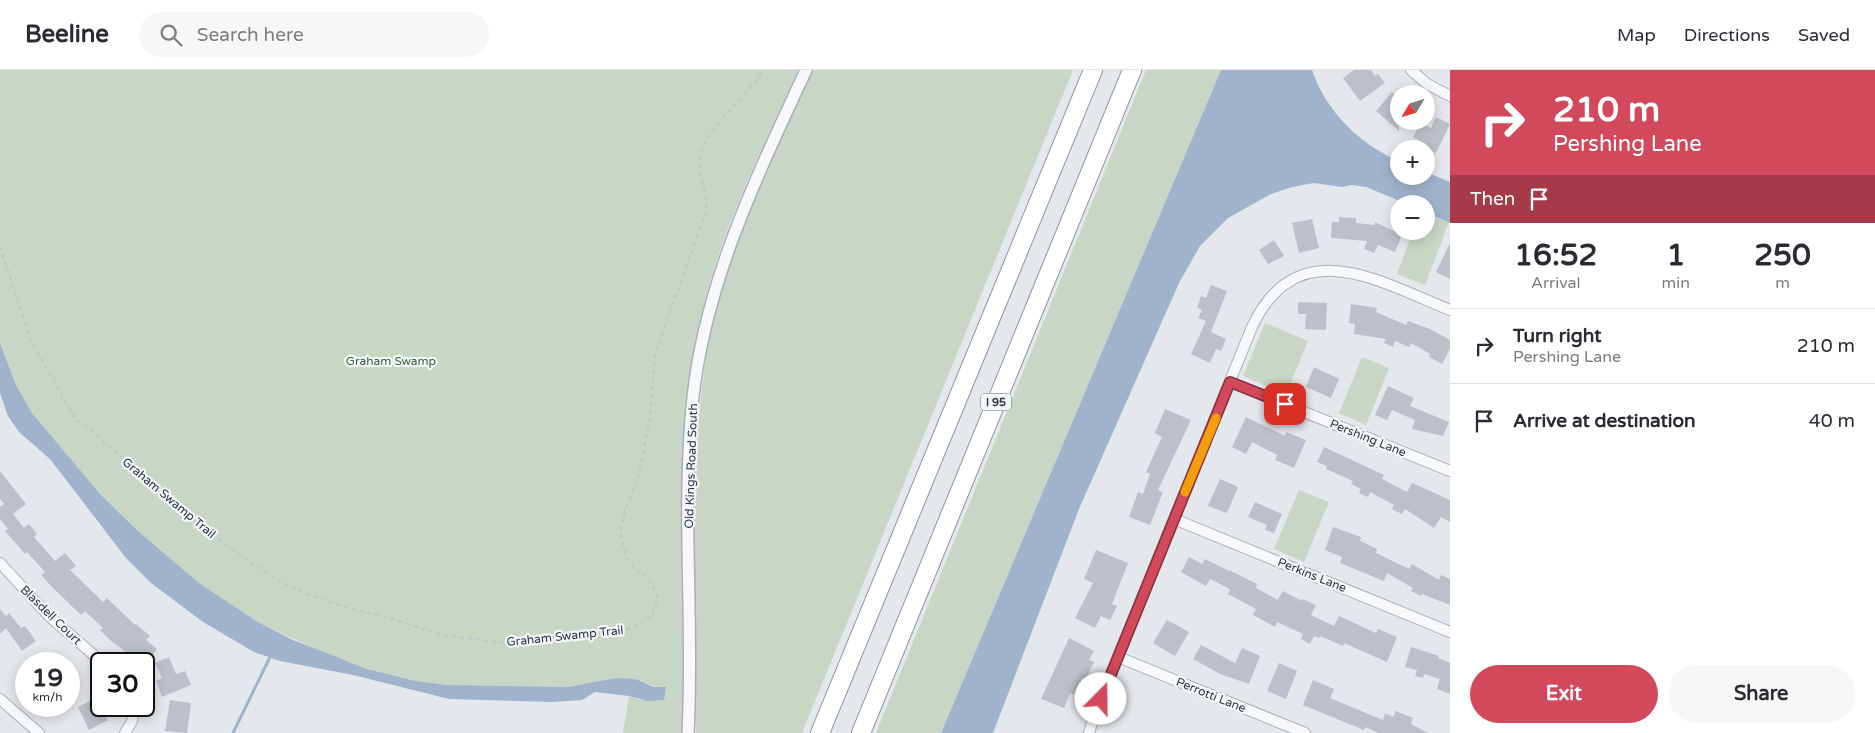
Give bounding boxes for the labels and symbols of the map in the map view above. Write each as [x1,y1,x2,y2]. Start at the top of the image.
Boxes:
north arrow [1390,85,1435,130]
park label: Graham Swamp [346,354,436,368]
pin [1264,383,1306,425]
road number: I 95 [981,394,1011,411]
street label: Old Kings Road South [682,403,700,529]
street label: Pershing Lane [1328,416,1408,460]
street label: Graham Swamp Trail [120,455,218,541]
street label: Perkins Lane [1276,555,1349,595]
street label: Blasdell Court [18,582,85,648]
street label: Graham Swamp Trail [506,623,624,649]
speed limit sign: 30 [90,652,155,717]
position arrow [1074,672,1126,724]
street label: Perrotti Lane [1174,675,1248,715]

